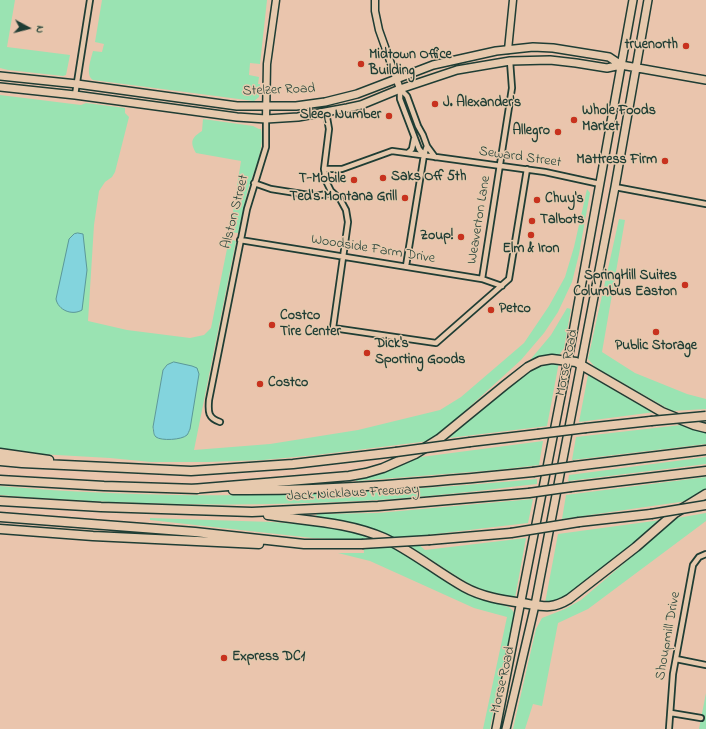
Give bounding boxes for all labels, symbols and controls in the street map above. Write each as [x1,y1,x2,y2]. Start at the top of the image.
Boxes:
north arrow [8,8,48,48]
text: N [32,25,48,34]
place label: truenorth [625,38,678,54]
marker: truenorth [681,41,691,51]
place label: Midtown Office Building [369,48,452,80]
marker: Midtown Office Building [356,59,366,69]
street label: Stelzer Road [242,81,316,101]
place label: J. Alexander's [443,96,521,112]
marker: J. Alexander's [430,99,440,109]
place label: Whole Foods Market [582,104,656,136]
place label: Sleep Number [300,108,381,124]
marker: Sleep Number [384,111,394,121]
marker: Whole Foods Market [569,115,579,125]
place label: Allegro [512,124,550,140]
marker: Allegro [553,127,563,137]
street label: Seward Street [478,144,562,172]
place label: Mattress Firm [576,153,657,169]
marker: Mattress Firm [660,156,670,166]
place label: Saks Off 5th [391,170,466,186]
place label: T-Mobile [299,172,346,188]
street label: Alston Street [219,173,253,251]
marker: Saks Off 5th [378,173,388,183]
marker: T-Mobile [349,175,359,185]
street label: Weaverton Lane [465,175,495,265]
place label: Ted's Montana Grill [290,190,397,206]
place label: Chuy's [545,192,584,208]
marker: Ted's Montana Grill [400,193,410,203]
marker: Chuy's [532,195,542,205]
place label: Talbots [540,213,584,229]
marker: Talbots [527,216,537,226]
place label: Zoup! [420,229,453,245]
marker: Elm & Iron [526,230,536,240]
street label: Woodside Farm Drive [310,232,436,268]
marker: Zoup! [456,232,466,242]
place label: Elm & Iron [503,242,559,258]
place label: SpringHill Suites Columbus Easton [573,269,677,302]
marker: SpringHill Suites Columbus Easton [680,280,690,290]
place label: Petco [499,302,531,318]
marker: Petco [486,305,496,315]
place label: Costco Tire Center [280,309,341,342]
marker: Costco Tire Center [267,320,277,330]
marker: Public Storage [651,327,661,337]
street label: Morse Road [553,328,583,398]
place label: Dick's Sporting Goods [375,337,465,370]
place label: Public Storage [615,339,697,355]
marker: Dick's Sporting Goods [362,348,372,358]
place label: Costco [268,376,308,392]
marker: Costco [255,379,265,389]
street label: Jack Nicklaus Freeway [286,482,420,506]
street label: Shoupmill Drive [653,591,685,681]
street label: Morse Road [488,645,520,715]
place label: Express DC1 [232,650,305,666]
marker: Express DC1 [219,653,229,663]

